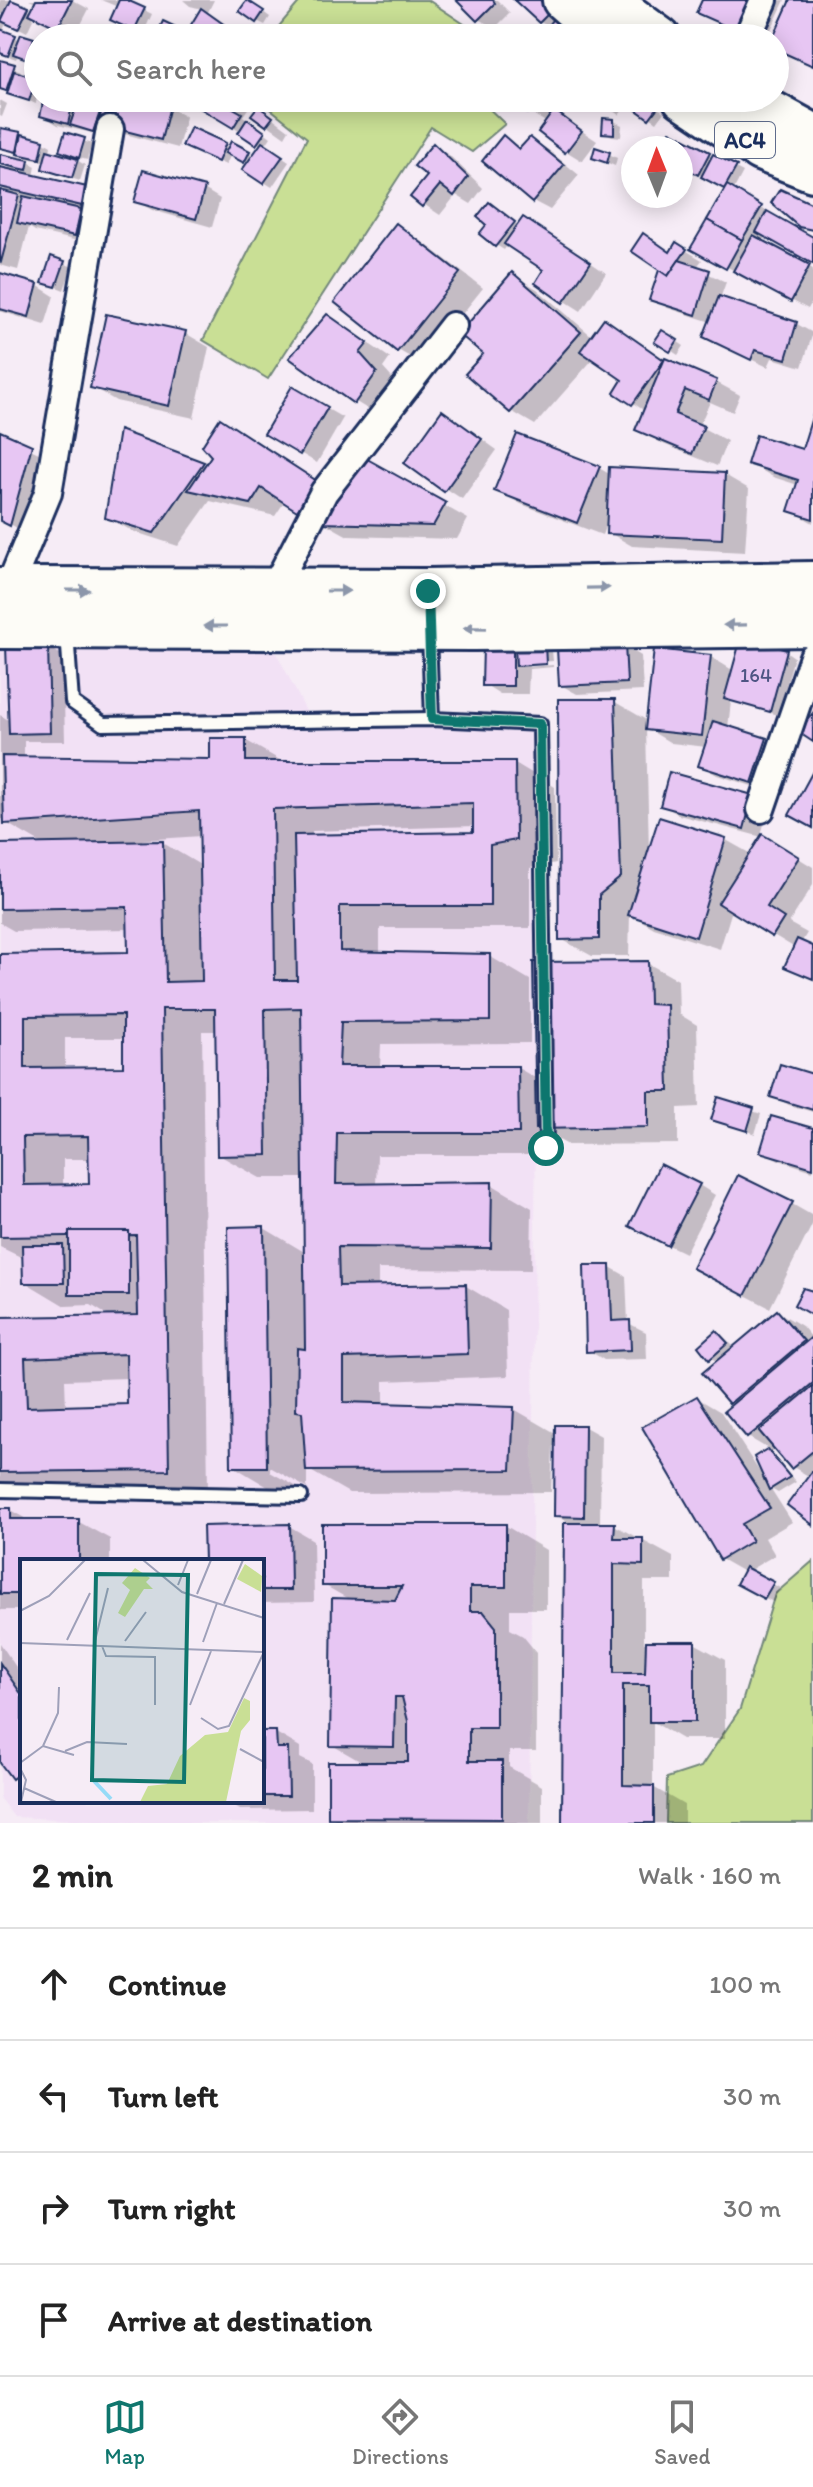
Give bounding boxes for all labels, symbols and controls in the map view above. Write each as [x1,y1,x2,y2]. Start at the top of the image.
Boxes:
search box [24,24,789,112]
icon: search [52,46,96,90]
text: Search here [116,50,266,87]
road number: AC4 [715,122,775,158]
north arrow [621,136,693,208]
route end [410,573,446,609]
one-way arrow [586,581,611,594]
one-way arrow [66,584,91,596]
one-way arrow [326,585,351,597]
one-way arrow [722,618,747,631]
one-way arrow [202,620,227,632]
one-way arrow [462,622,487,634]
house number: 164 [740,663,772,687]
route start [528,1130,564,1166]
inset map [20,1559,264,1803]
text: 2 min [32,1855,113,1896]
text: Walk · 160 m [638,1859,781,1891]
icon: ahead [32,1962,76,2006]
text: Continue [108,1966,227,2003]
text: 100 m [709,1968,781,2000]
icon: left [32,2074,76,2118]
text: Turn left [108,2078,219,2115]
text: 30 m [723,2080,781,2112]
icon: right [32,2186,76,2230]
text: Turn right [108,2190,236,2227]
text: 30 m [723,2192,781,2224]
icon: arrive [32,2298,76,2342]
text: Arrive at destination [108,2302,372,2339]
tab: Map [103,2395,147,2470]
tab: Directions [352,2395,449,2470]
tab: Saved [654,2395,710,2470]

